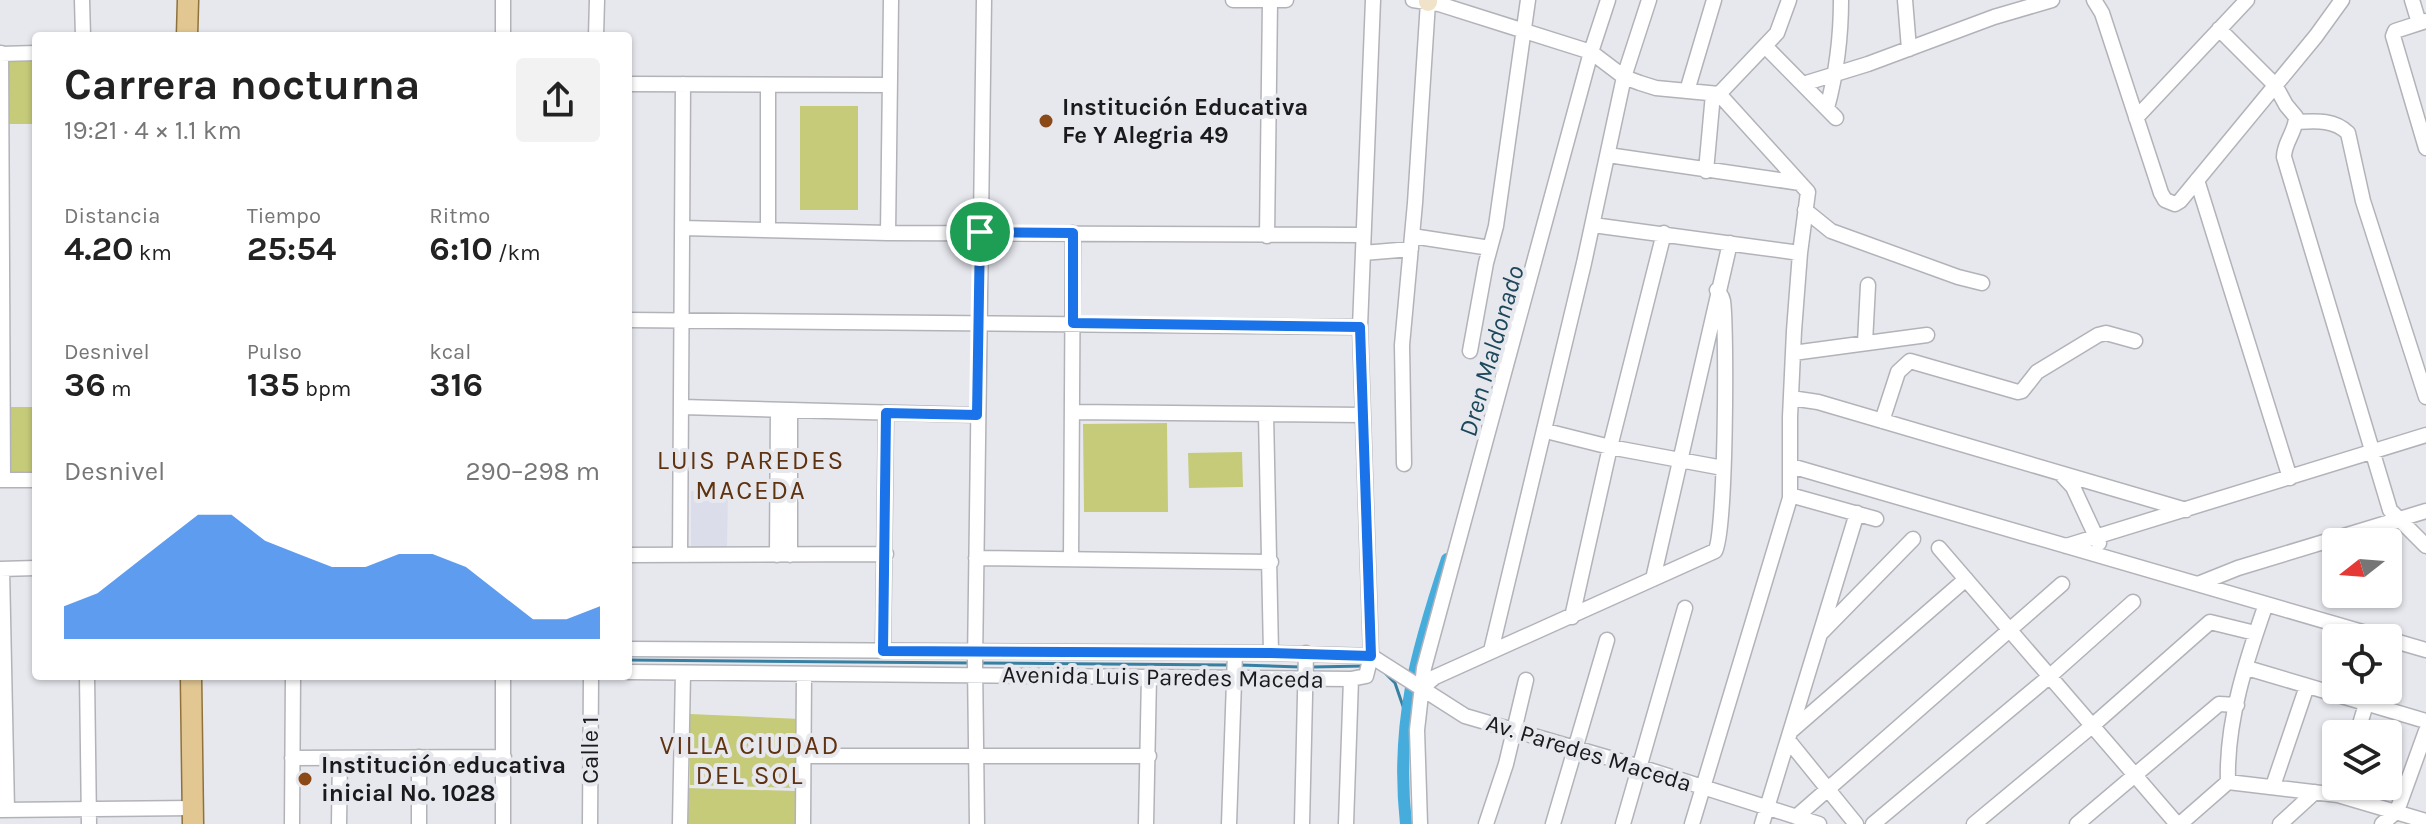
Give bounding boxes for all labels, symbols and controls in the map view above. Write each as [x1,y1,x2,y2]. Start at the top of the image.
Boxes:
button: share [516,58,600,142]
text: Carrera nocturna [64,59,421,110]
place label: Institución Educativa Fe Y Alegria 49 [1062,93,1308,149]
marker: Institución Educativa Fe Y Alegria 49 [1037,112,1055,130]
text: 19:21 · 4 × 1.1 km [64,115,242,146]
pin [946,198,1014,266]
text: Distancia [64,203,160,229]
text: Tiempo [247,203,321,229]
text: Ritmo [429,203,490,229]
icon: arrive [958,210,1002,254]
text: 4.20 [64,229,134,269]
text: 25:54 [247,229,336,269]
text: 6:10 [429,229,493,269]
text: km [134,240,172,266]
text: /km [493,240,540,266]
water label: Dren Maldonado [1452,262,1531,440]
text: Desnivel [64,339,150,365]
text: Pulso [247,339,302,365]
text: kcal [429,339,471,365]
text: 36 [64,365,106,405]
text: 135 [247,365,300,405]
text: 316 [429,365,483,405]
text: m [106,376,132,402]
text: bpm [300,376,351,402]
district label: LUIS PAREDES MACEDA [657,445,845,506]
text: Desnivel [64,456,165,487]
text: 290–298 m [466,456,600,487]
north arrow [2322,528,2402,608]
map controls [2322,528,2402,800]
button: locate [2322,624,2402,704]
street label: Avenida Luis Paredes Maceda [1002,660,1324,694]
street label: Av. Paredes Maceda [1483,708,1695,798]
street label: Calle 1 [576,716,604,784]
button: layers [2322,720,2402,800]
district label: VILLA CIUDAD DEL SOL [660,730,840,791]
place label: Institución educativa inicial No. 1028 [321,751,566,807]
marker: Institución educativa inicial No. 1028 [296,770,314,788]

